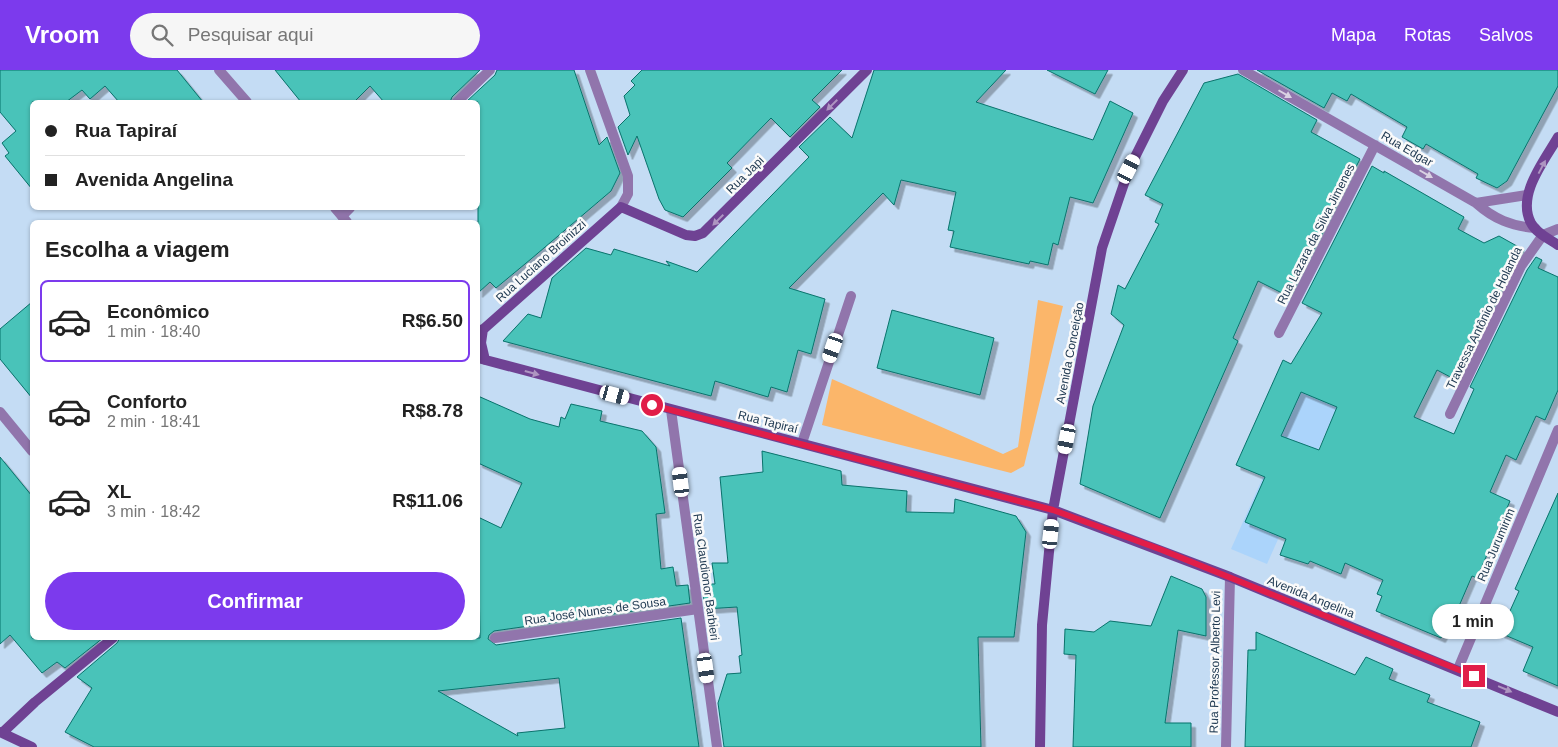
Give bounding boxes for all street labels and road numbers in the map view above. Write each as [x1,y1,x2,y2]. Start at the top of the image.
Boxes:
street label: Rua Edgar [1379,129,1435,169]
street label: Rua Japi [723,153,767,197]
street label: Rua Lazara da Silva Jimenes [1274,161,1358,307]
street label: Rua Luciano Broinizzi [493,217,589,305]
street label: Travessa Antônio de Holanda [1443,244,1525,392]
street label: Avenida Conceição [1053,301,1087,405]
street label: Rua Tapiraí [737,408,800,436]
street label: Rua Jurumirim [1474,506,1518,584]
street label: Rua Claudionor Barbieri [690,513,722,641]
street label: Avenida Angelina [1265,573,1357,621]
street label: Rua Professor Alberto Levi [1207,591,1223,733]
street label: Rua José Nunes de Sousa [523,594,667,628]

